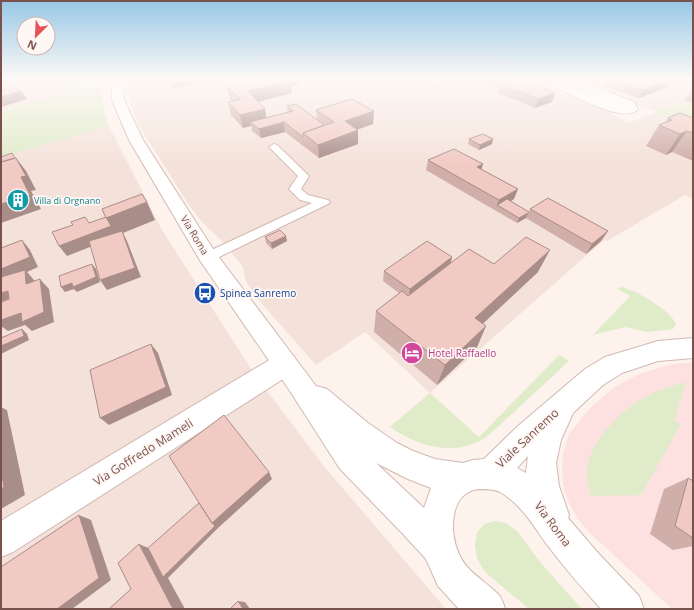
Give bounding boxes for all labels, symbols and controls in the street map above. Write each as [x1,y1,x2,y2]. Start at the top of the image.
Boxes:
north arrow [16,16,56,56]
text: N [25,37,39,54]
building icon: Villa di Orgnano [5,187,31,213]
place label: Villa di Orgnano [34,194,101,207]
street label: Via Roma [178,213,212,257]
bus stop icon: Spinea Sanremo [192,280,218,306]
place label: Spinea Sanremo [220,286,296,300]
hotel icon: Hotel Raffaello [399,340,425,366]
place label: Hotel Raffaello [428,346,496,360]
street label: Viale Sanremo [492,404,562,472]
street label: Via Goffredo Mameli [90,414,196,490]
street label: Via Roma [530,498,576,550]

